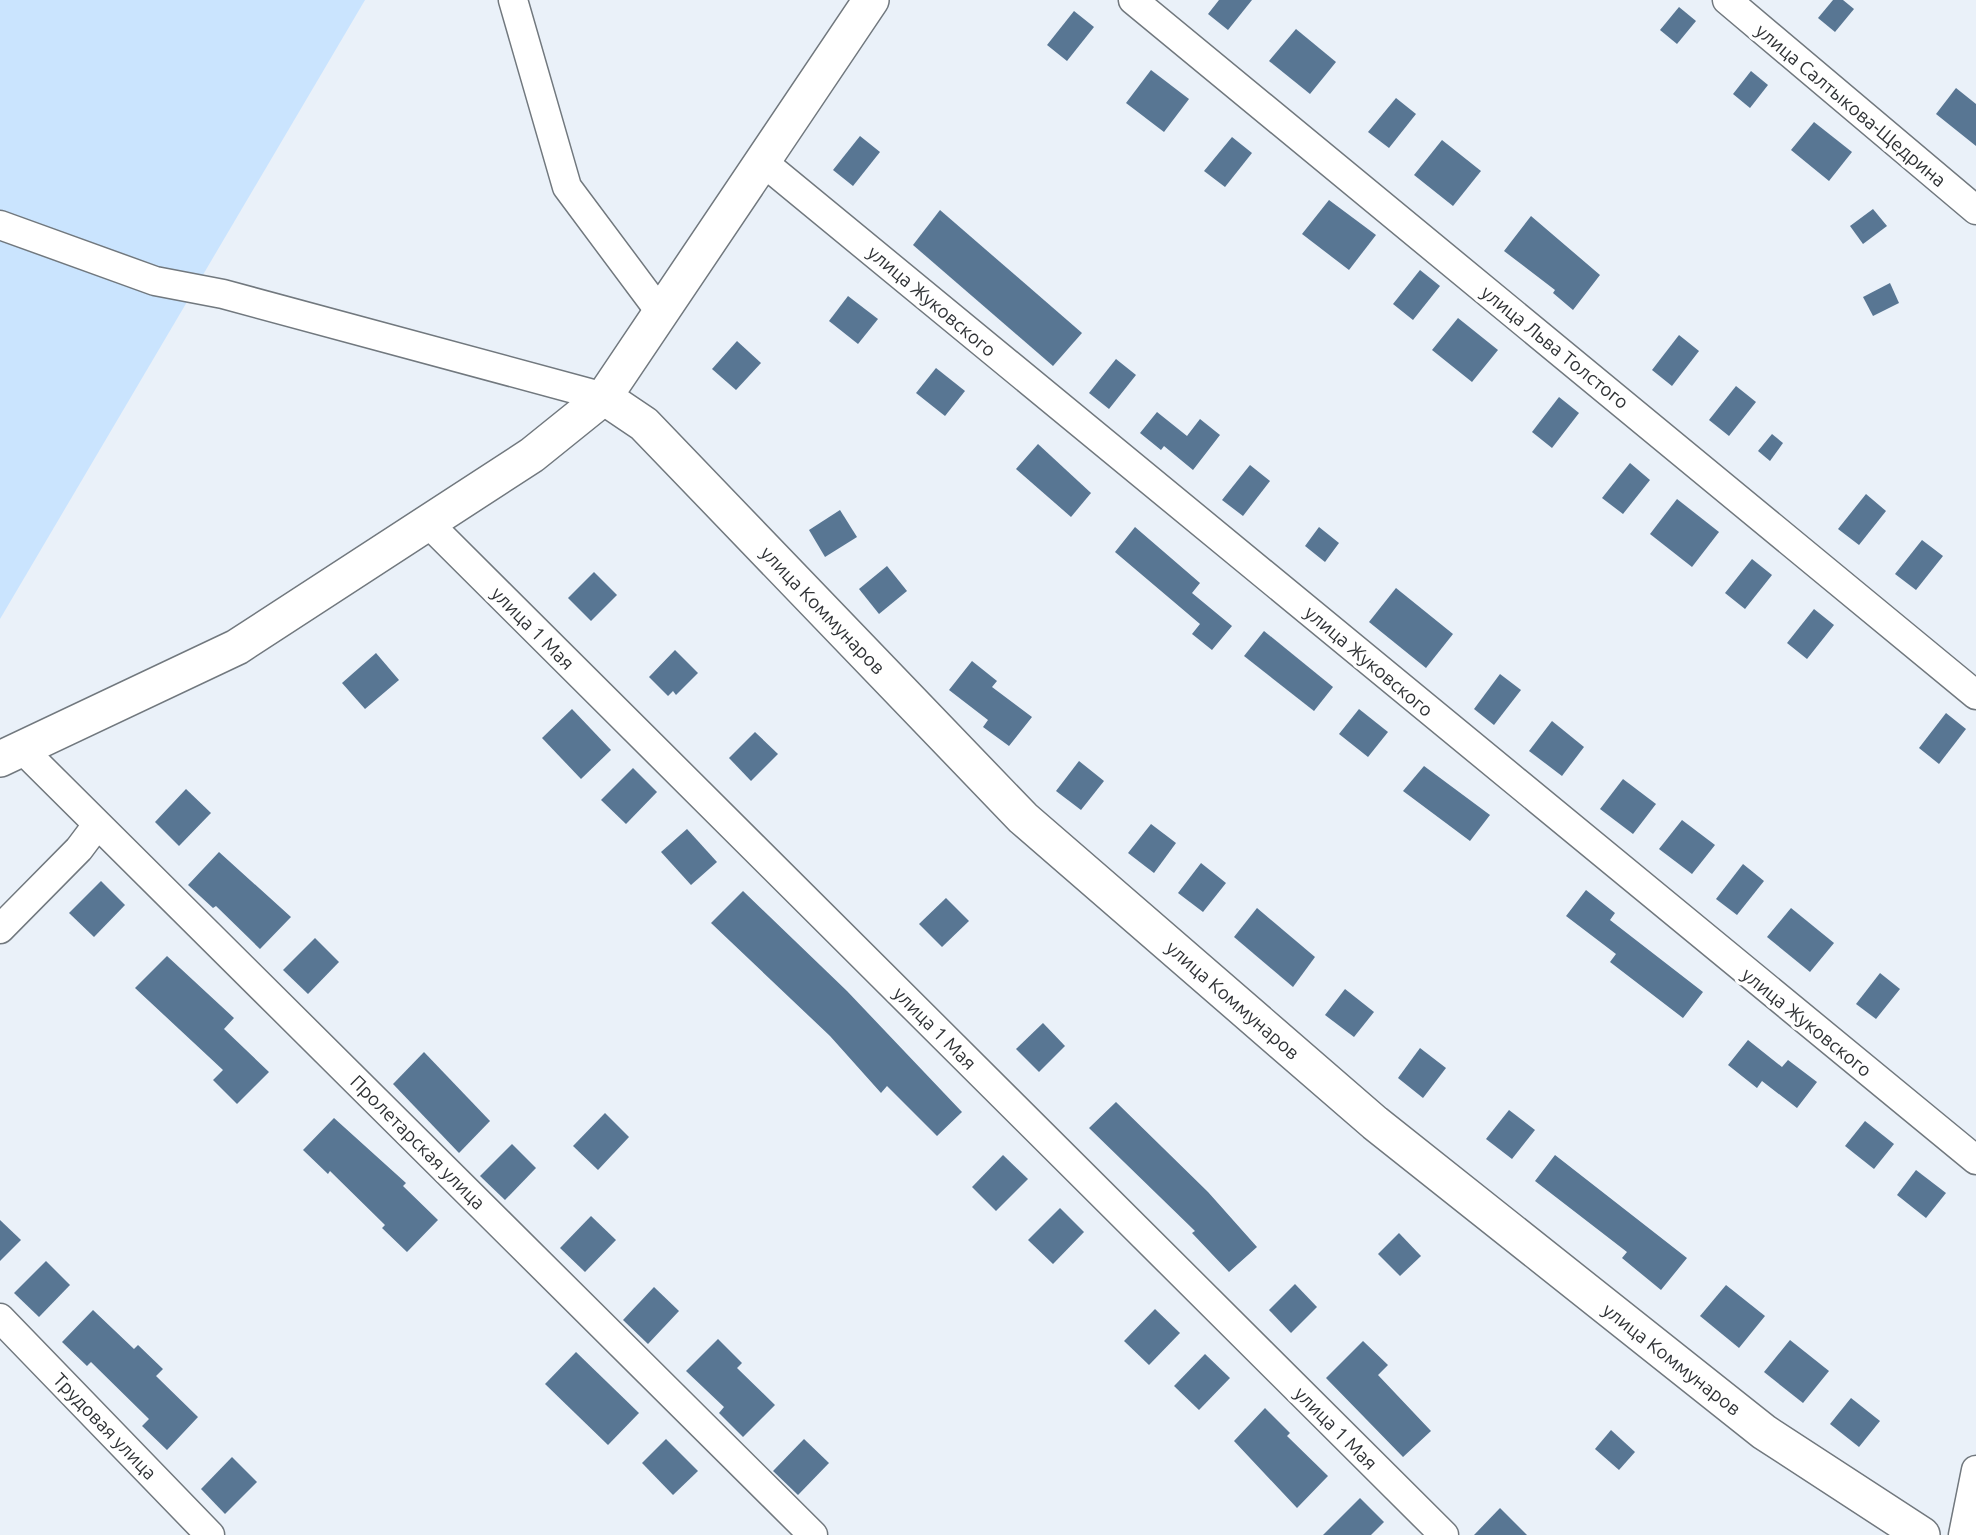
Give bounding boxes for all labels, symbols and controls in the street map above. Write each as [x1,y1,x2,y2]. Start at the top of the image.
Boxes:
street label: улица Салтыкова-Щедрина [1751,19,1951,191]
street label: улица Жуковского [863,241,1001,361]
street label: улица Льва Толстого [1477,281,1633,413]
street label: улица Коммунаров [756,542,890,678]
street label: улица 1 Мая [487,582,579,674]
street label: улица Жуковского [1300,601,1438,721]
street label: улица Коммунаров [1162,936,1304,1064]
street label: улица Жуковского [1738,963,1876,1081]
street label: улица 1 Мая [889,982,981,1074]
street label: Пролетарская улица [346,1070,490,1214]
street label: улица Коммунаров [1599,1298,1745,1420]
street label: Трудовая улица [49,1368,161,1484]
street label: улица 1 Мая [1290,1382,1382,1474]

